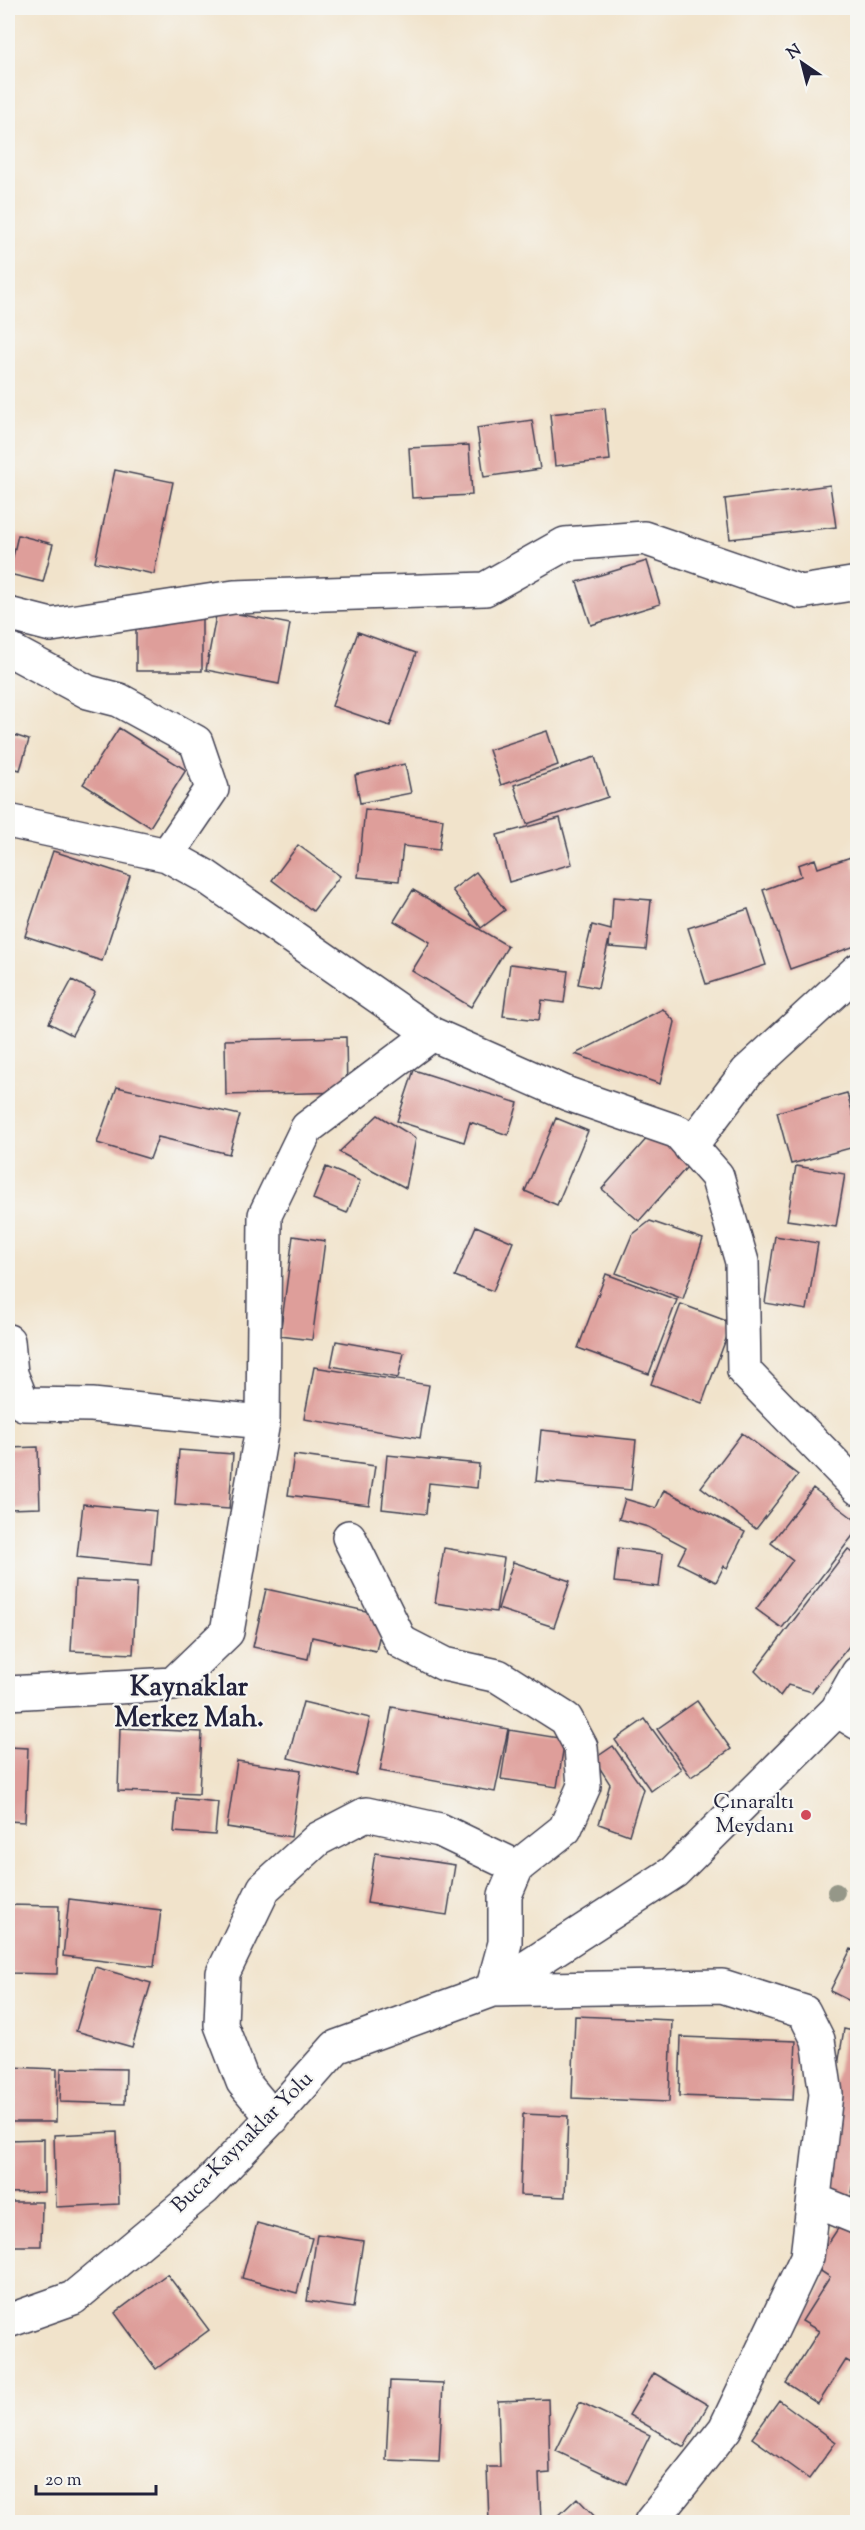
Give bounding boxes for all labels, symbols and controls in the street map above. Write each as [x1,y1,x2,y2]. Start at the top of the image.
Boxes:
north arrow [772,33,832,93]
text: N [783,40,807,66]
district label: Kaynaklar Merkez Mah. [114,1669,264,1739]
place label: Çınaraltı Meydanı [713,1788,794,1842]
marker: Çınaraltı Meydanı [799,1808,813,1822]
street label: Buca-Kaynaklar Yolu [165,2065,321,2221]
scale bar [36,2458,156,2496]
text: 20 m [45,2468,82,2494]

